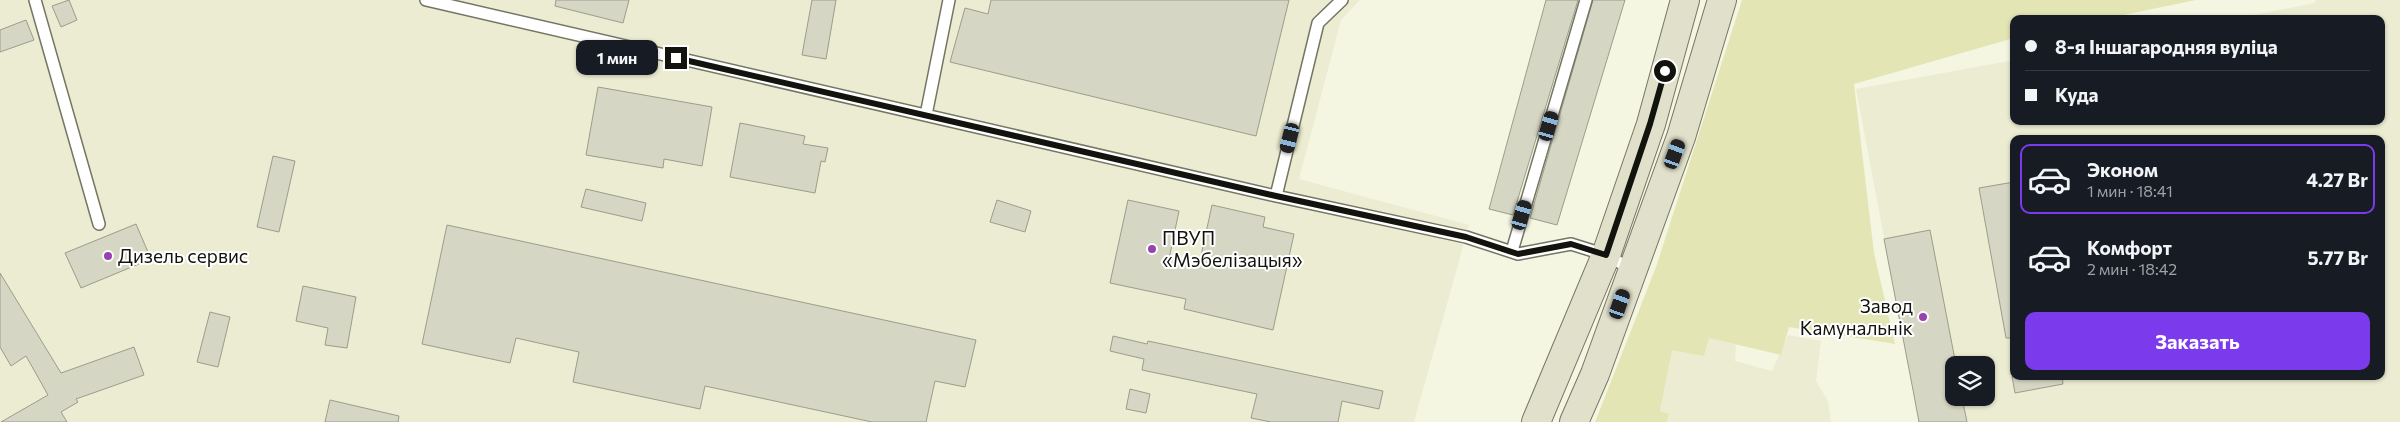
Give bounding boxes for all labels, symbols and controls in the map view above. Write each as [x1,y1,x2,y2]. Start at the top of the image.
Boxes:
text: 8-я Іншагародняя вуліца [2055,35,2278,58]
callout: 1 мин [576,40,658,76]
route end [665,47,687,69]
text: 1 мин [597,48,637,67]
route start [1654,60,1676,82]
text: Куда [2055,83,2099,106]
car [1537,110,1560,142]
car [1279,122,1300,154]
car [1662,137,1687,171]
icon: car [2027,157,2072,202]
text: Эконом [2087,158,2158,181]
text: 4.27 Br [2306,168,2368,191]
text: 1 мин · 18:41 [2087,181,2173,200]
car [1510,199,1533,231]
place label: ПВУП «Мэбелізацыя» [1162,226,1303,271]
icon: car [2027,235,2072,280]
text: Комфорт [2087,236,2172,259]
marker: ПВУП «Мэбелізацыя» [1146,243,1158,255]
place label: Дизель сервис [118,244,248,267]
text: 5.77 Br [2307,246,2368,269]
marker: Дизель сервис [102,250,114,262]
text: 2 мин · 18:42 [2087,259,2177,278]
car [1608,287,1631,321]
place label: Завод Камунальнік [1800,294,1913,339]
marker: Завод Камунальнік [1917,311,1929,323]
button: Заказать [2025,312,2370,370]
map controls [1945,356,1995,406]
button: layers [1945,356,1995,406]

